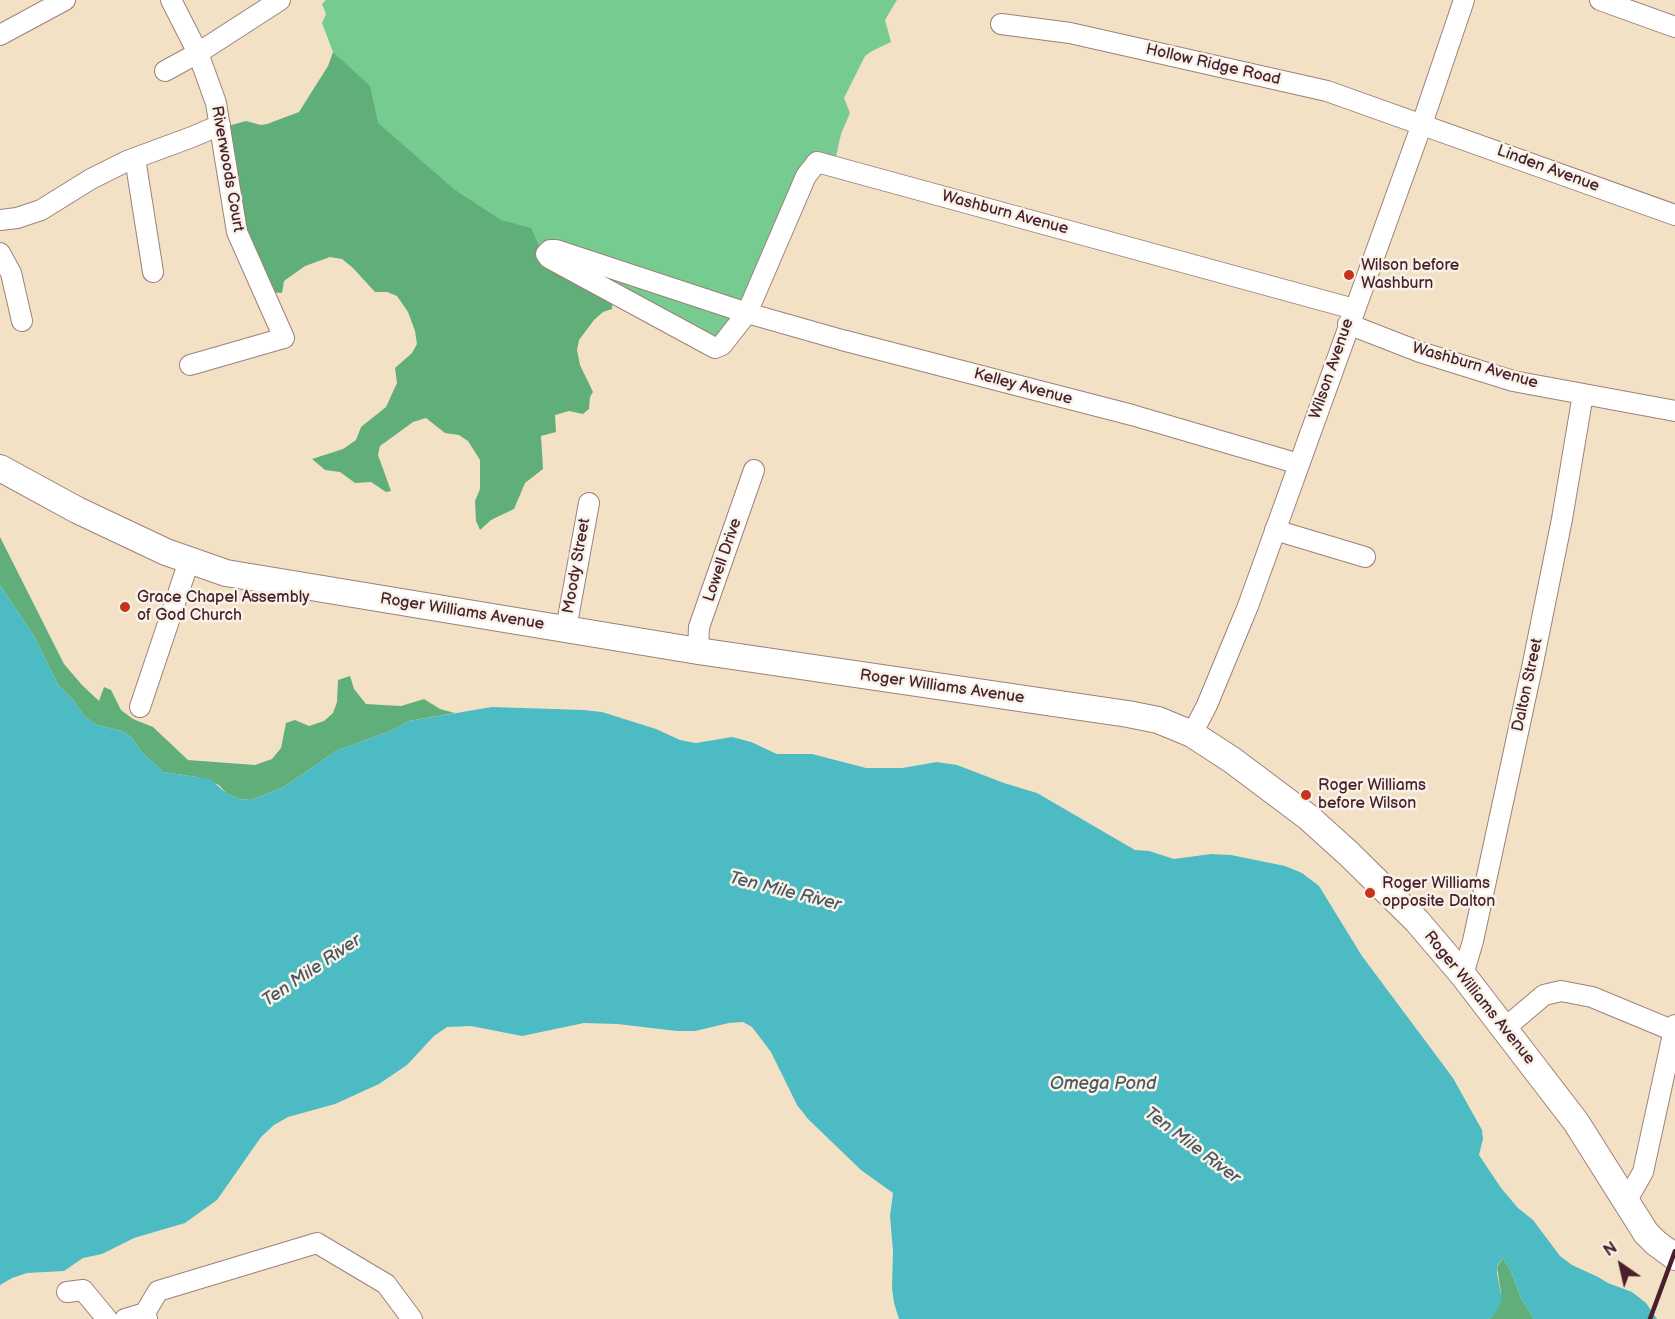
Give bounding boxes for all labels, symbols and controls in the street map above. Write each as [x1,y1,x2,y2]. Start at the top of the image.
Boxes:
street label: Hollow Ridge Road [1144,40,1282,90]
street label: Riverwoods Court [206,104,248,234]
street label: Linden Avenue [1494,142,1602,196]
street label: Washburn Avenue [940,187,1070,239]
place label: Wilson before Washburn [1361,256,1459,294]
marker: Wilson before Washburn [1342,268,1356,282]
street label: Wilson Avenue [1306,316,1358,422]
street label: Washburn Avenue [1410,339,1540,393]
street label: Kelley Avenue [972,365,1074,409]
street label: Lowell Drive [700,516,746,604]
street label: Moody Street [559,517,595,615]
place label: Grace Chapel Assembly of God Church [137,588,309,626]
street label: Roger Williams Avenue [379,590,545,634]
marker: Grace Chapel Assembly of God Church [118,600,132,614]
street label: Dalton Street [1509,637,1547,733]
street label: Roger Williams Avenue [858,666,1026,708]
place label: Roger Williams before Wilson [1318,776,1426,814]
marker: Roger Williams before Wilson [1299,788,1313,802]
water label: Ten Mile River [727,868,843,916]
place label: Roger Williams opposite Dalton [1382,874,1495,912]
marker: Roger Williams opposite Dalton [1363,886,1377,900]
street label: Roger Williams Avenue [1419,927,1539,1069]
water label: Ten Mile River [259,930,365,1012]
water label: Omega Pond [1050,1073,1156,1095]
water label: Ten Mile River [1140,1103,1244,1189]
north arrow [1591,1235,1651,1295]
text: N [1600,1238,1621,1261]

